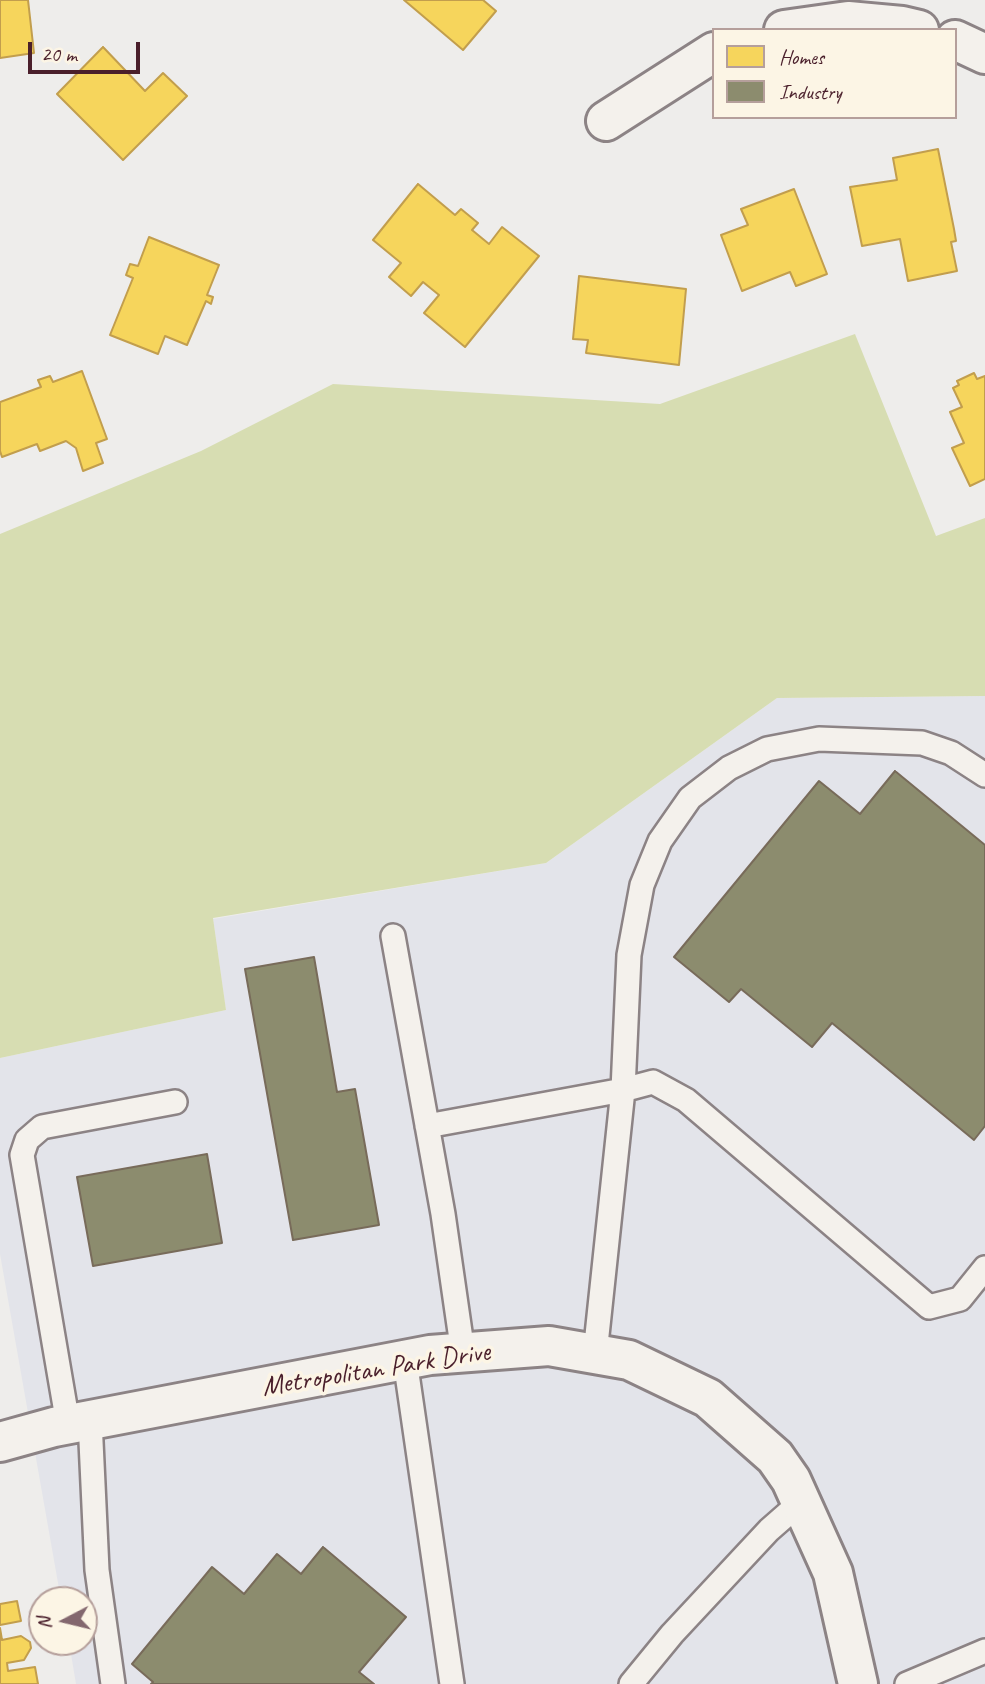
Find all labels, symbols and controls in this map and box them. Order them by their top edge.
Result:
scale bar [32,28,144,72]
legend [712,28,957,119]
text: 20 m [41,41,77,67]
text: Homes [779,44,824,70]
text: Industry [779,79,842,105]
street label: Metropolitan Park Drive [260,1335,492,1405]
north arrow [28,1586,98,1656]
text: N [32,1616,57,1631]

